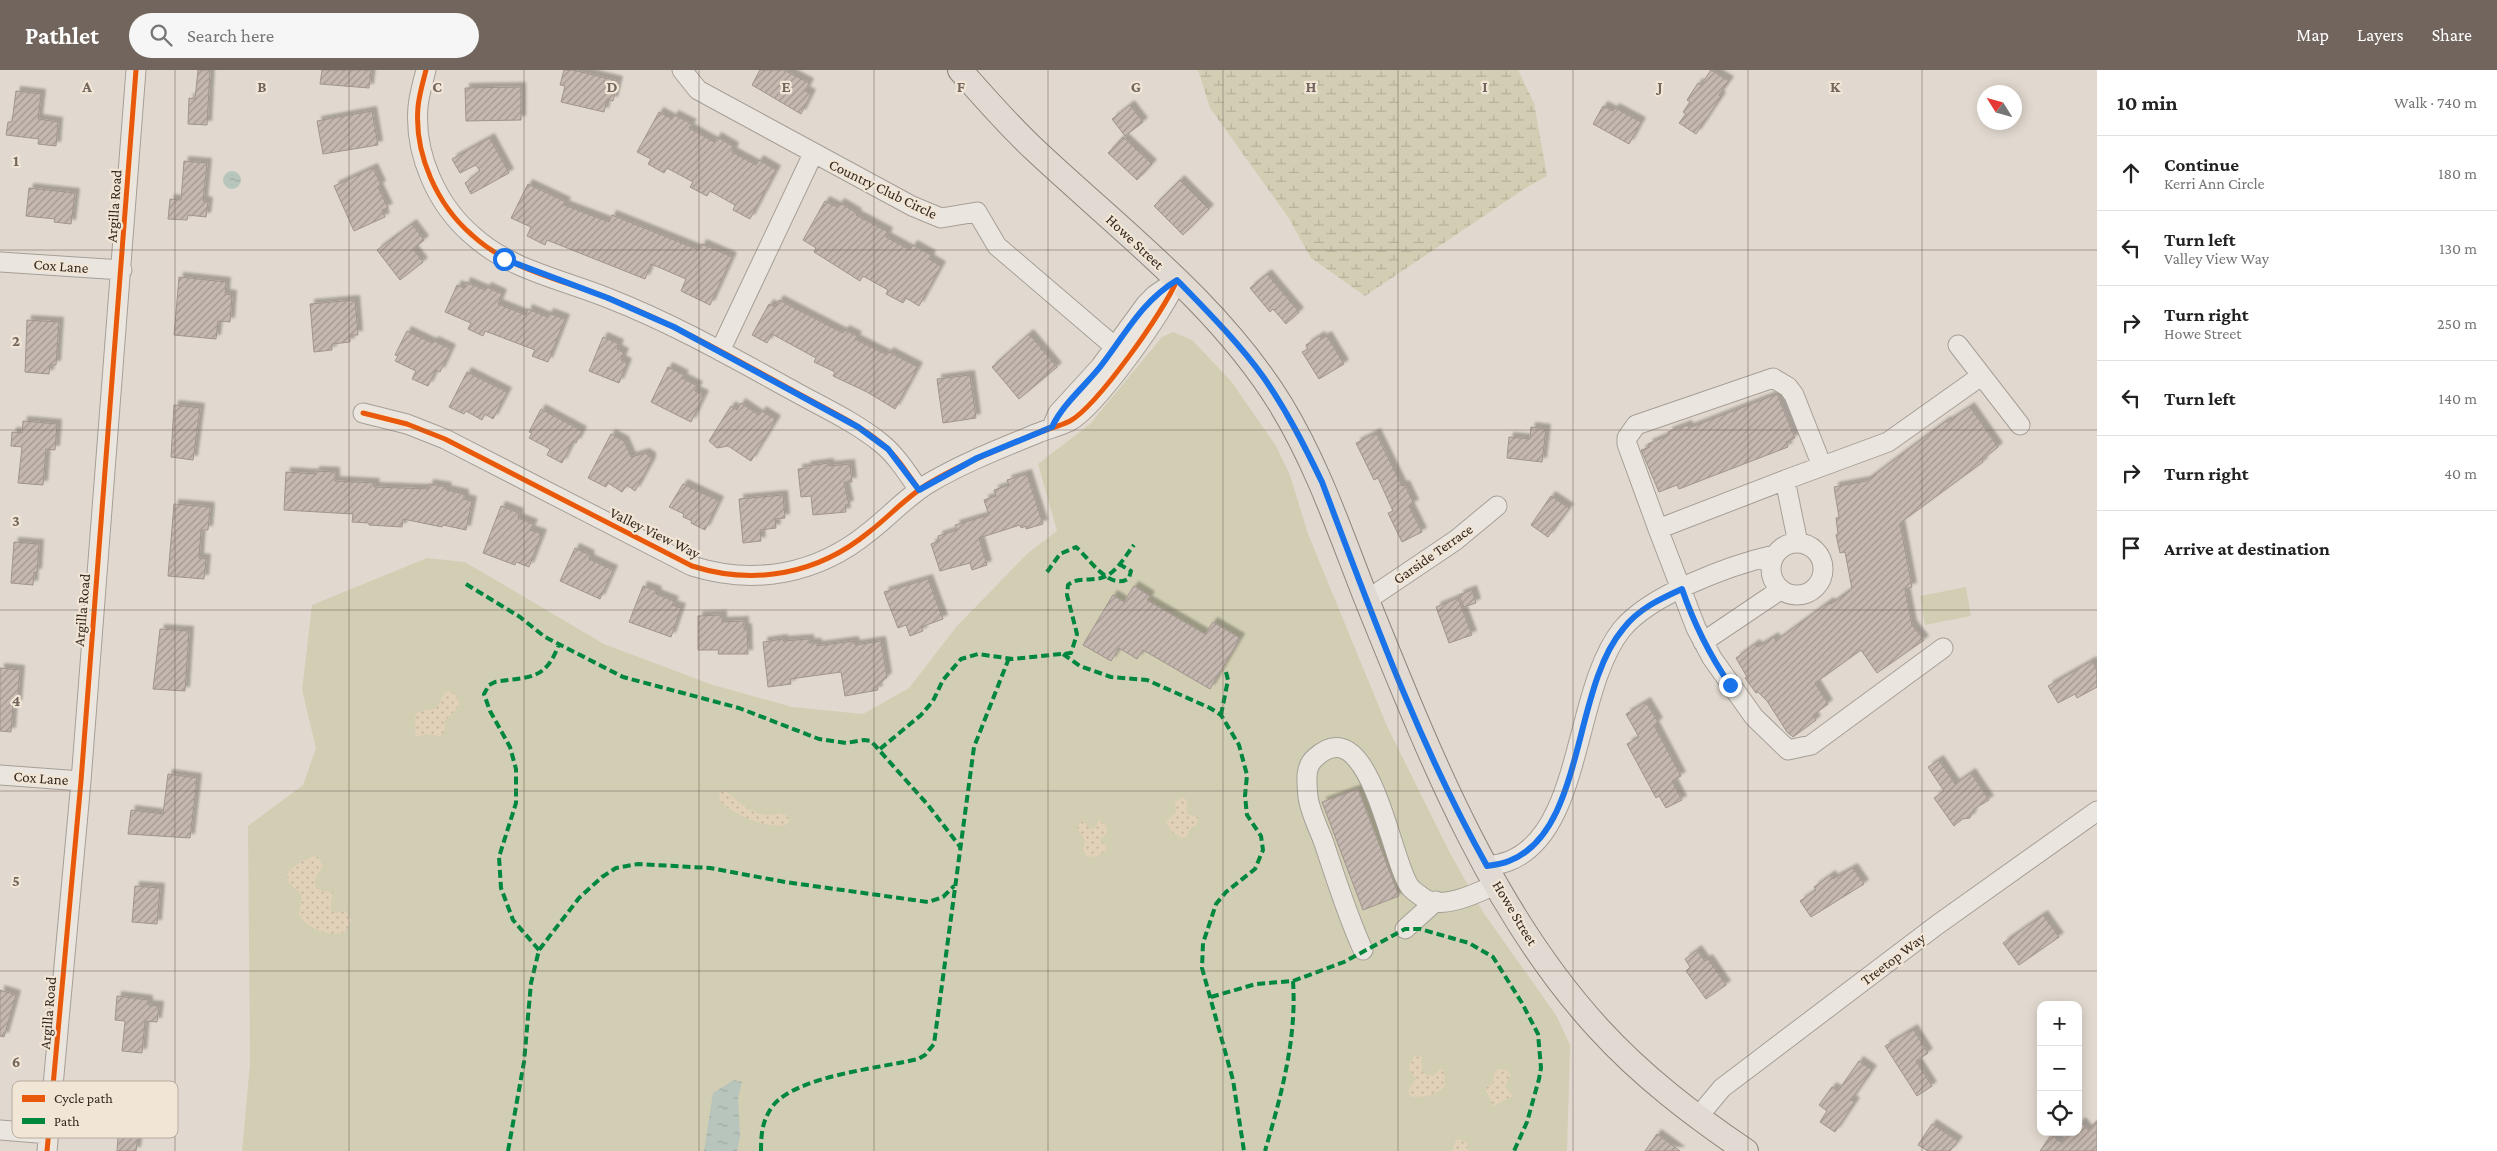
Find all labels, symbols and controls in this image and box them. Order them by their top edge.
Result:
search box [129,13,479,58]
icon: search [147,21,175,49]
text: Pathlet [25,22,99,49]
text: Search here [187,25,274,46]
text: Map [2296,25,2329,45]
text: Layers [2357,25,2404,45]
text: Share [2432,25,2472,45]
text: A [81,78,92,95]
text: B [257,78,267,95]
text: C [432,78,442,95]
text: D [606,78,618,95]
text: E [781,78,791,95]
text: F [957,78,966,95]
text: G [1131,78,1141,95]
text: H [1306,78,1317,95]
text: I [1482,78,1488,95]
text: J [1655,78,1663,95]
text: K [1830,78,1841,95]
north arrow [1977,85,2022,130]
text: 10 min [2117,91,2178,115]
text: Walk · 740 m [2394,94,2477,111]
text: 1 [13,152,19,169]
text: Continue [2164,154,2239,175]
street label: Country Club Circle [826,156,940,223]
icon: ahead [2117,159,2145,187]
text: 180 m [2438,165,2477,182]
street label: Argilla Road [103,169,126,243]
text: Kerri Ann Circle [2164,175,2265,192]
street label: Howe Street [1103,211,1168,273]
text: Turn left [2164,229,2236,250]
icon: left [2117,234,2145,262]
text: 130 m [2439,240,2477,257]
route start [493,248,516,271]
text: Valley View Way [2164,250,2269,267]
street label: Cox Lane [33,256,89,276]
text: Turn right [2164,304,2249,325]
icon: right [2117,309,2145,337]
text: 250 m [2437,315,2477,332]
text: Howe Street [2164,325,2242,342]
text: 2 [12,332,20,349]
icon: left [2117,384,2145,412]
text: Turn left [2164,388,2236,409]
text: 140 m [2439,390,2477,407]
icon: right [2117,459,2145,487]
text: Turn right [2164,463,2249,484]
text: 40 m [2444,465,2477,482]
street label: Valley View Way [607,504,703,563]
text: 3 [12,512,20,529]
street label: Garside Terrace [1390,521,1476,587]
icon: arrive [2117,534,2145,562]
text: Arrive at destination [2164,538,2330,559]
street label: Argilla Road [71,573,94,647]
route end [1719,674,1742,697]
text: 4 [12,692,21,709]
street label: Cox Lane [13,768,69,788]
text: 5 [12,872,20,889]
street label: Howe Street [1489,878,1541,949]
street label: Treetop Way [1858,930,1929,989]
street label: Argilla Road [37,976,60,1050]
map controls [2037,1001,2082,1136]
button: + [2037,1001,2082,1046]
button: − [2037,1046,2082,1091]
text: 6 [12,1053,20,1070]
legend [12,1081,178,1138]
text: Cycle path [54,1090,113,1106]
button: locate [2037,1091,2082,1136]
text: Path [54,1113,80,1129]

